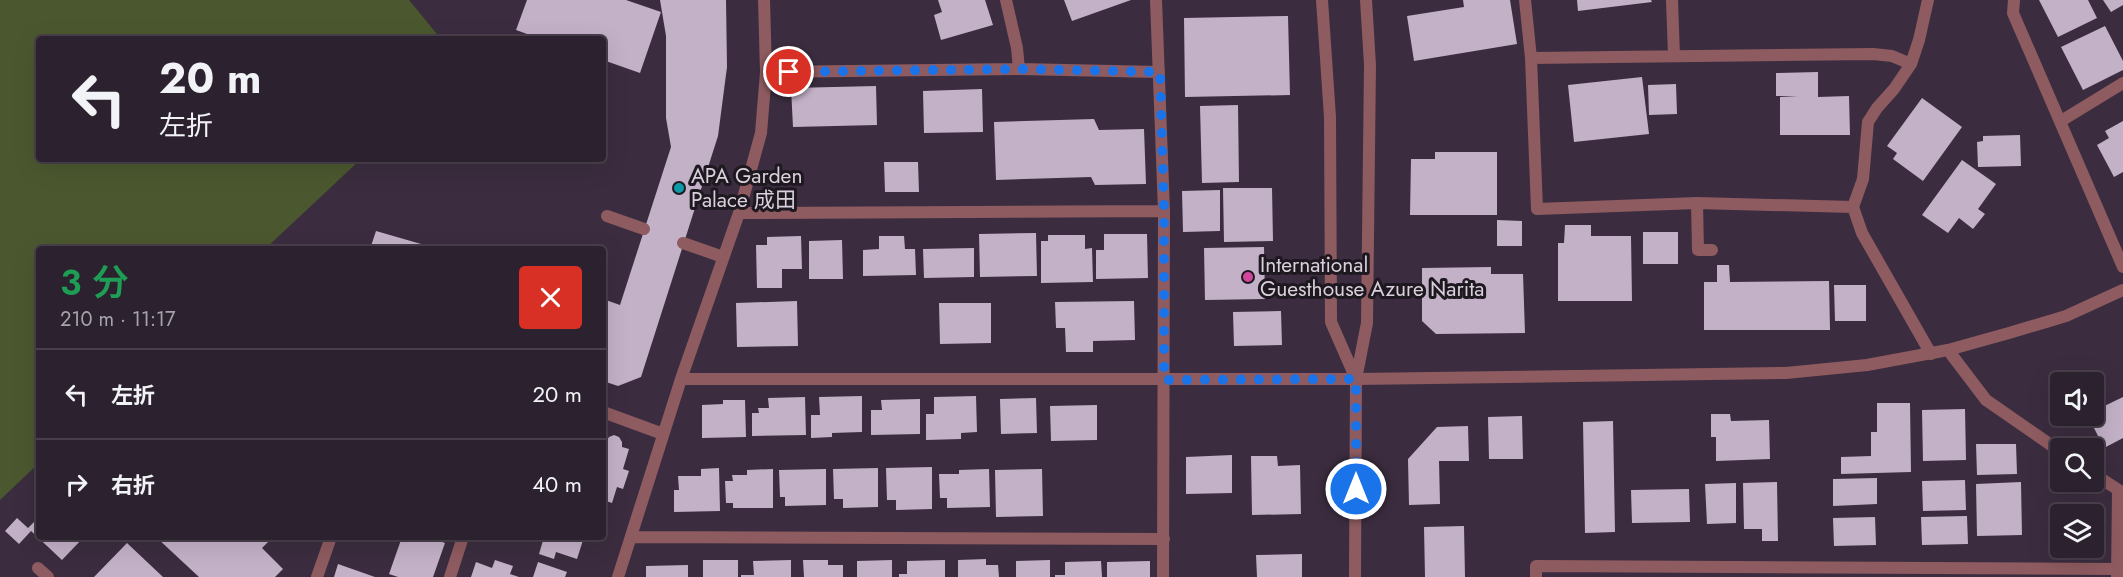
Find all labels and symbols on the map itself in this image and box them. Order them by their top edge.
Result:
pin [763,46,814,97]
place label: APA Garden Palace 成田 [691,161,802,215]
marker: APA Garden Palace 成田 [672,181,686,195]
place label: International Guesthouse Azure Narita [1260,250,1484,304]
marker: International Guesthouse Azure Narita [1241,270,1255,284]
position arrow [1324,457,1388,521]

